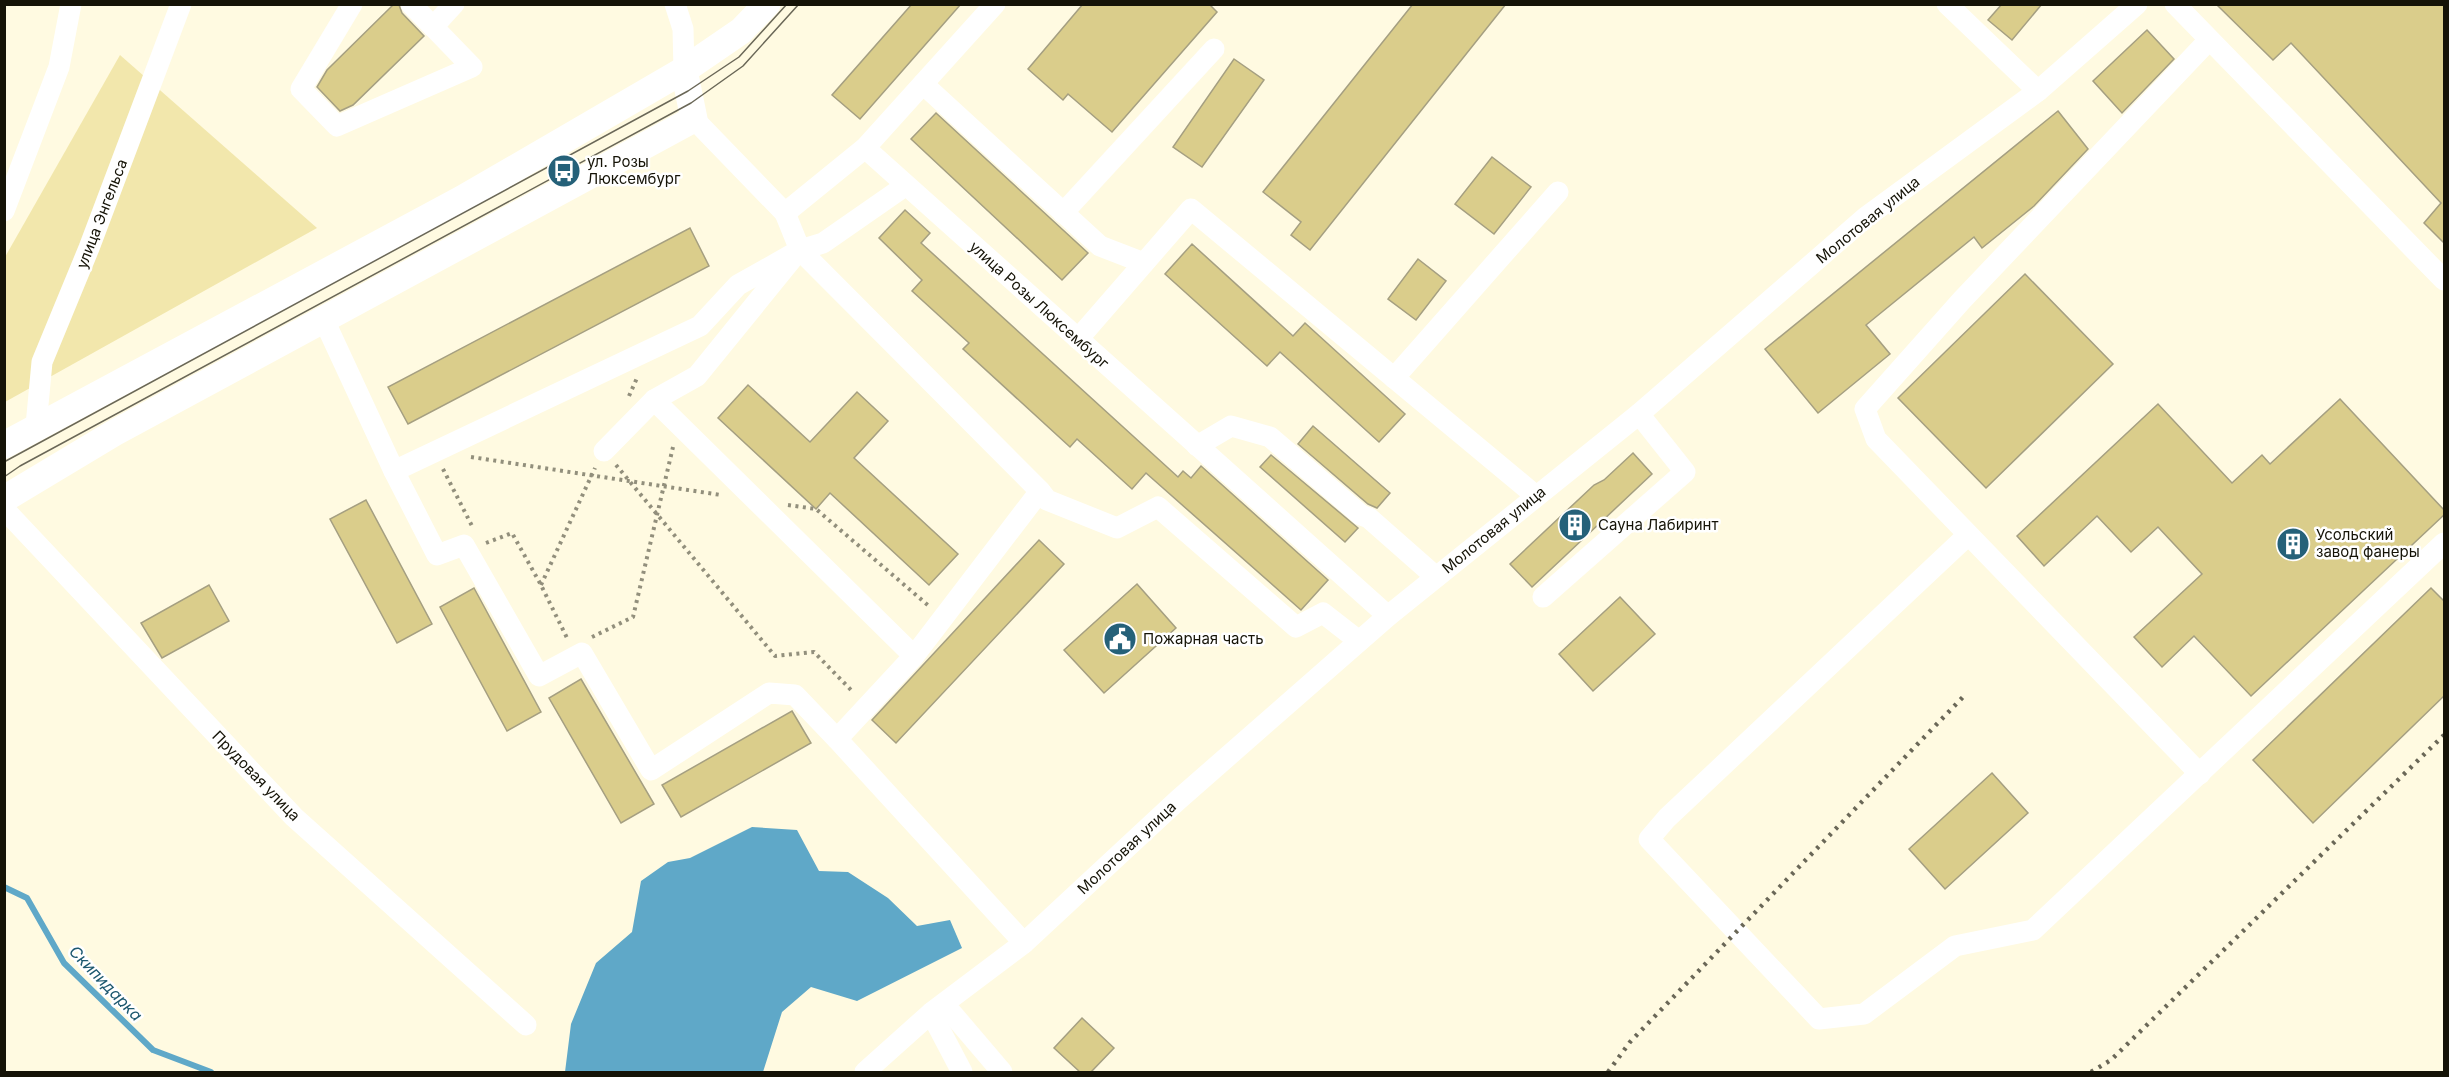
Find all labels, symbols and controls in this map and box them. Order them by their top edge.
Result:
place label: ул. Розы Люксембург [587,152,681,188]
bus stop icon: ул. Розы Люксембург [546,153,582,189]
street label: улица Энгельса [72,156,131,271]
street label: Молотовая улица [1812,172,1923,267]
street label: улица Розы Люксембург [966,237,1113,373]
street label: Молотовая улица [1438,482,1549,577]
building icon: Сауна Лабиринт [1557,507,1593,543]
place label: Сауна Лабиринт [1598,515,1718,534]
place label: Усольский завод фанеры [2316,525,2420,561]
building icon: Усольский завод фанеры [2275,526,2311,562]
public building icon: Пожарная часть [1102,621,1138,657]
place label: Пожарная часть [1143,629,1264,648]
street label: Прудовая улица [208,727,304,825]
street label: Молотовая улица [1073,797,1180,898]
water label: Скипидарка [65,941,147,1025]

